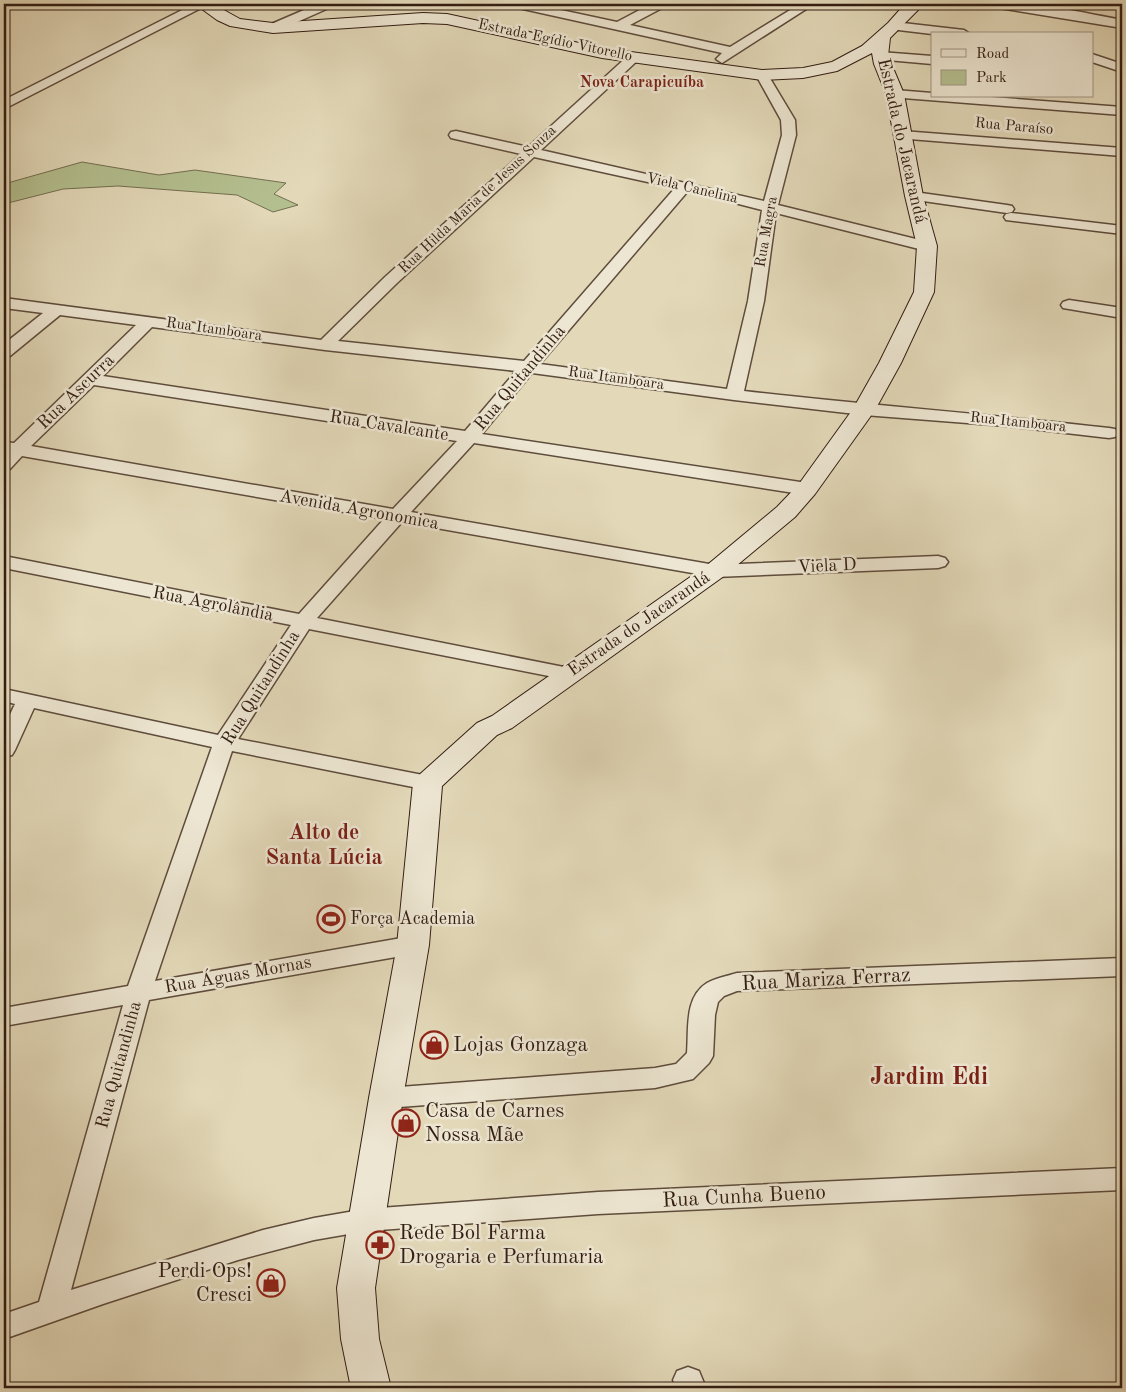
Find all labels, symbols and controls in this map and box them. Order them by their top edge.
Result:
street label: Estrada Egídio Vitorello [476,17,634,65]
legend [931,32,1094,98]
text: Road [976,47,1010,62]
street label: Estrada do Jacarandá [874,57,930,226]
text: Park [976,71,1007,86]
district label: Nova Carapicuíba [580,75,704,91]
street label: Rua Paraíso [974,116,1054,138]
street label: Rua Hilda Maria de Jesus Souza [396,123,560,277]
street label: Viela Canelina [645,171,740,207]
street label: Rua Magra [753,195,781,269]
street label: Rua Itamboara [165,316,264,344]
street label: Rua Quitandinha [471,322,569,434]
street label: Rua Ascurra [34,351,118,433]
street label: Rua Itamboara [567,365,666,393]
street label: Rua Cavalcante [328,408,450,444]
street label: Rua Itamboara [969,410,1068,436]
street label: Avenida Agronomica [278,487,440,533]
street label: Viela D [797,555,857,577]
street label: Estrada do Jacarandá [565,568,714,680]
street label: Rua Agrolândia [151,583,275,625]
street label: Rua Quitandinha [219,628,303,748]
district label: Alto de Santa Lúcia [265,822,383,869]
sports icon: Força Academia [316,904,346,934]
place label: Força Academia [350,910,475,928]
street label: Rua Águas Mornas [162,949,313,997]
street label: Rua Mariza Ferraz [741,965,911,995]
street label: Rua Quitandinha [93,999,145,1131]
shop icon: Lojas Gonzaga [419,1030,449,1060]
place label: Lojas Gonzaga [453,1035,588,1056]
district label: Jardim Edi [870,1066,988,1090]
place label: Casa de Carnes Nossa Mãe [425,1101,564,1146]
shop icon: Casa de Carnes Nossa Mãe [391,1108,421,1138]
street label: Rua Cunha Bueno [662,1182,826,1212]
place label: Rede Bol Farma Drogaria e Perfumaria [399,1223,604,1268]
pharmacy icon: Rede Bol Farma Drogaria e Perfumaria [365,1230,395,1260]
place label: Perdi Ops! Cresci [157,1261,252,1306]
shop icon: Perdi Ops! Cresci [256,1268,286,1298]

